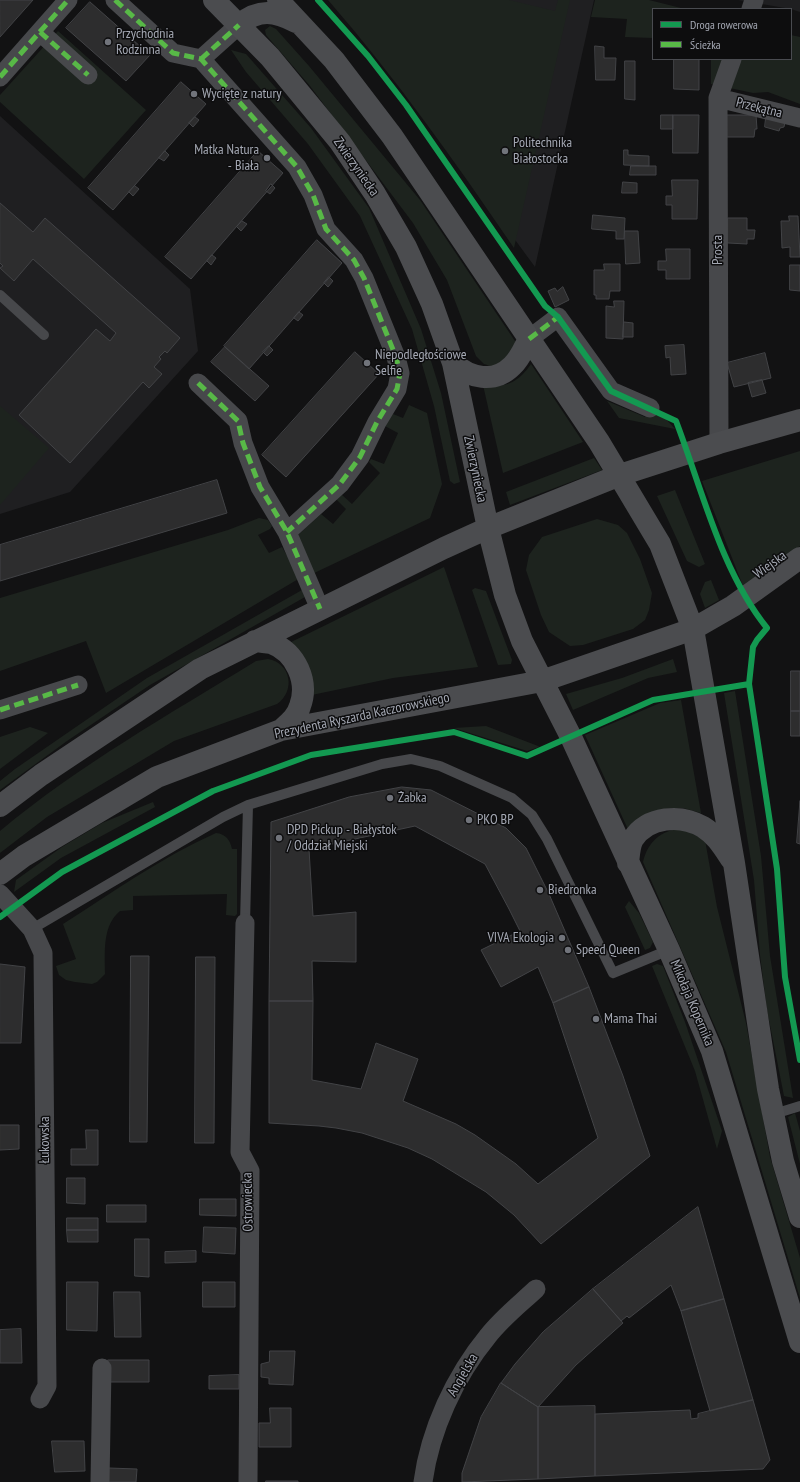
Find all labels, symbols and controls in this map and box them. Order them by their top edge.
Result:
legend [652,8,792,60]
text: Droga rowerowa [690,17,758,32]
place label: Przychodnia Rodzinna [116,26,174,58]
marker: Przychodnia Rodzinna [103,37,113,47]
text: Ścieżka [690,37,721,52]
place label: Wycięte z natury [202,86,282,102]
marker: Wycięte z natury [189,89,199,99]
street label: Przekątna [734,94,784,122]
street label: Zwierzyniecka [330,134,382,200]
place label: Politechnika Białostocka [513,135,572,168]
place label: Matka Natura - Biała [194,142,259,174]
marker: Politechnika Białostocka [500,146,510,156]
marker: Matka Natura - Biała [262,153,272,163]
street label: Prosta [710,235,726,265]
place label: Niepodległościowe Selfie [375,347,466,380]
marker: Niepodległościowe Selfie [362,358,372,368]
street label: Zwierzyniecka [460,434,490,504]
street label: Wiejska [750,547,790,583]
street label: Prezydenta Ryszarda Kaczorowskiego [273,689,451,743]
place label: Żabka [398,790,427,806]
marker: Żabka [385,793,395,803]
place label: PKO BP [477,812,513,828]
marker: PKO BP [464,815,474,825]
place label: DPD Pickup - Białystok / Oddział Miejski [287,822,397,854]
marker: DPD Pickup - Białystok / Oddział Miejski [274,833,284,843]
place label: Biedronka [548,882,597,898]
marker: Biedronka [535,885,545,895]
place label: VIVA Ekologia [487,930,554,946]
marker: VIVA Ekologia [557,933,567,943]
place label: Speed Queen [576,942,640,958]
marker: Speed Queen [563,945,573,955]
street label: Mikołaja Kopernika [666,957,718,1049]
place label: Mama Thai [604,1011,657,1027]
marker: Mama Thai [591,1014,601,1024]
street label: Łukowska [37,1117,53,1163]
street label: Ostrowiecka [239,1172,257,1232]
street label: Angielska [444,1351,482,1399]

